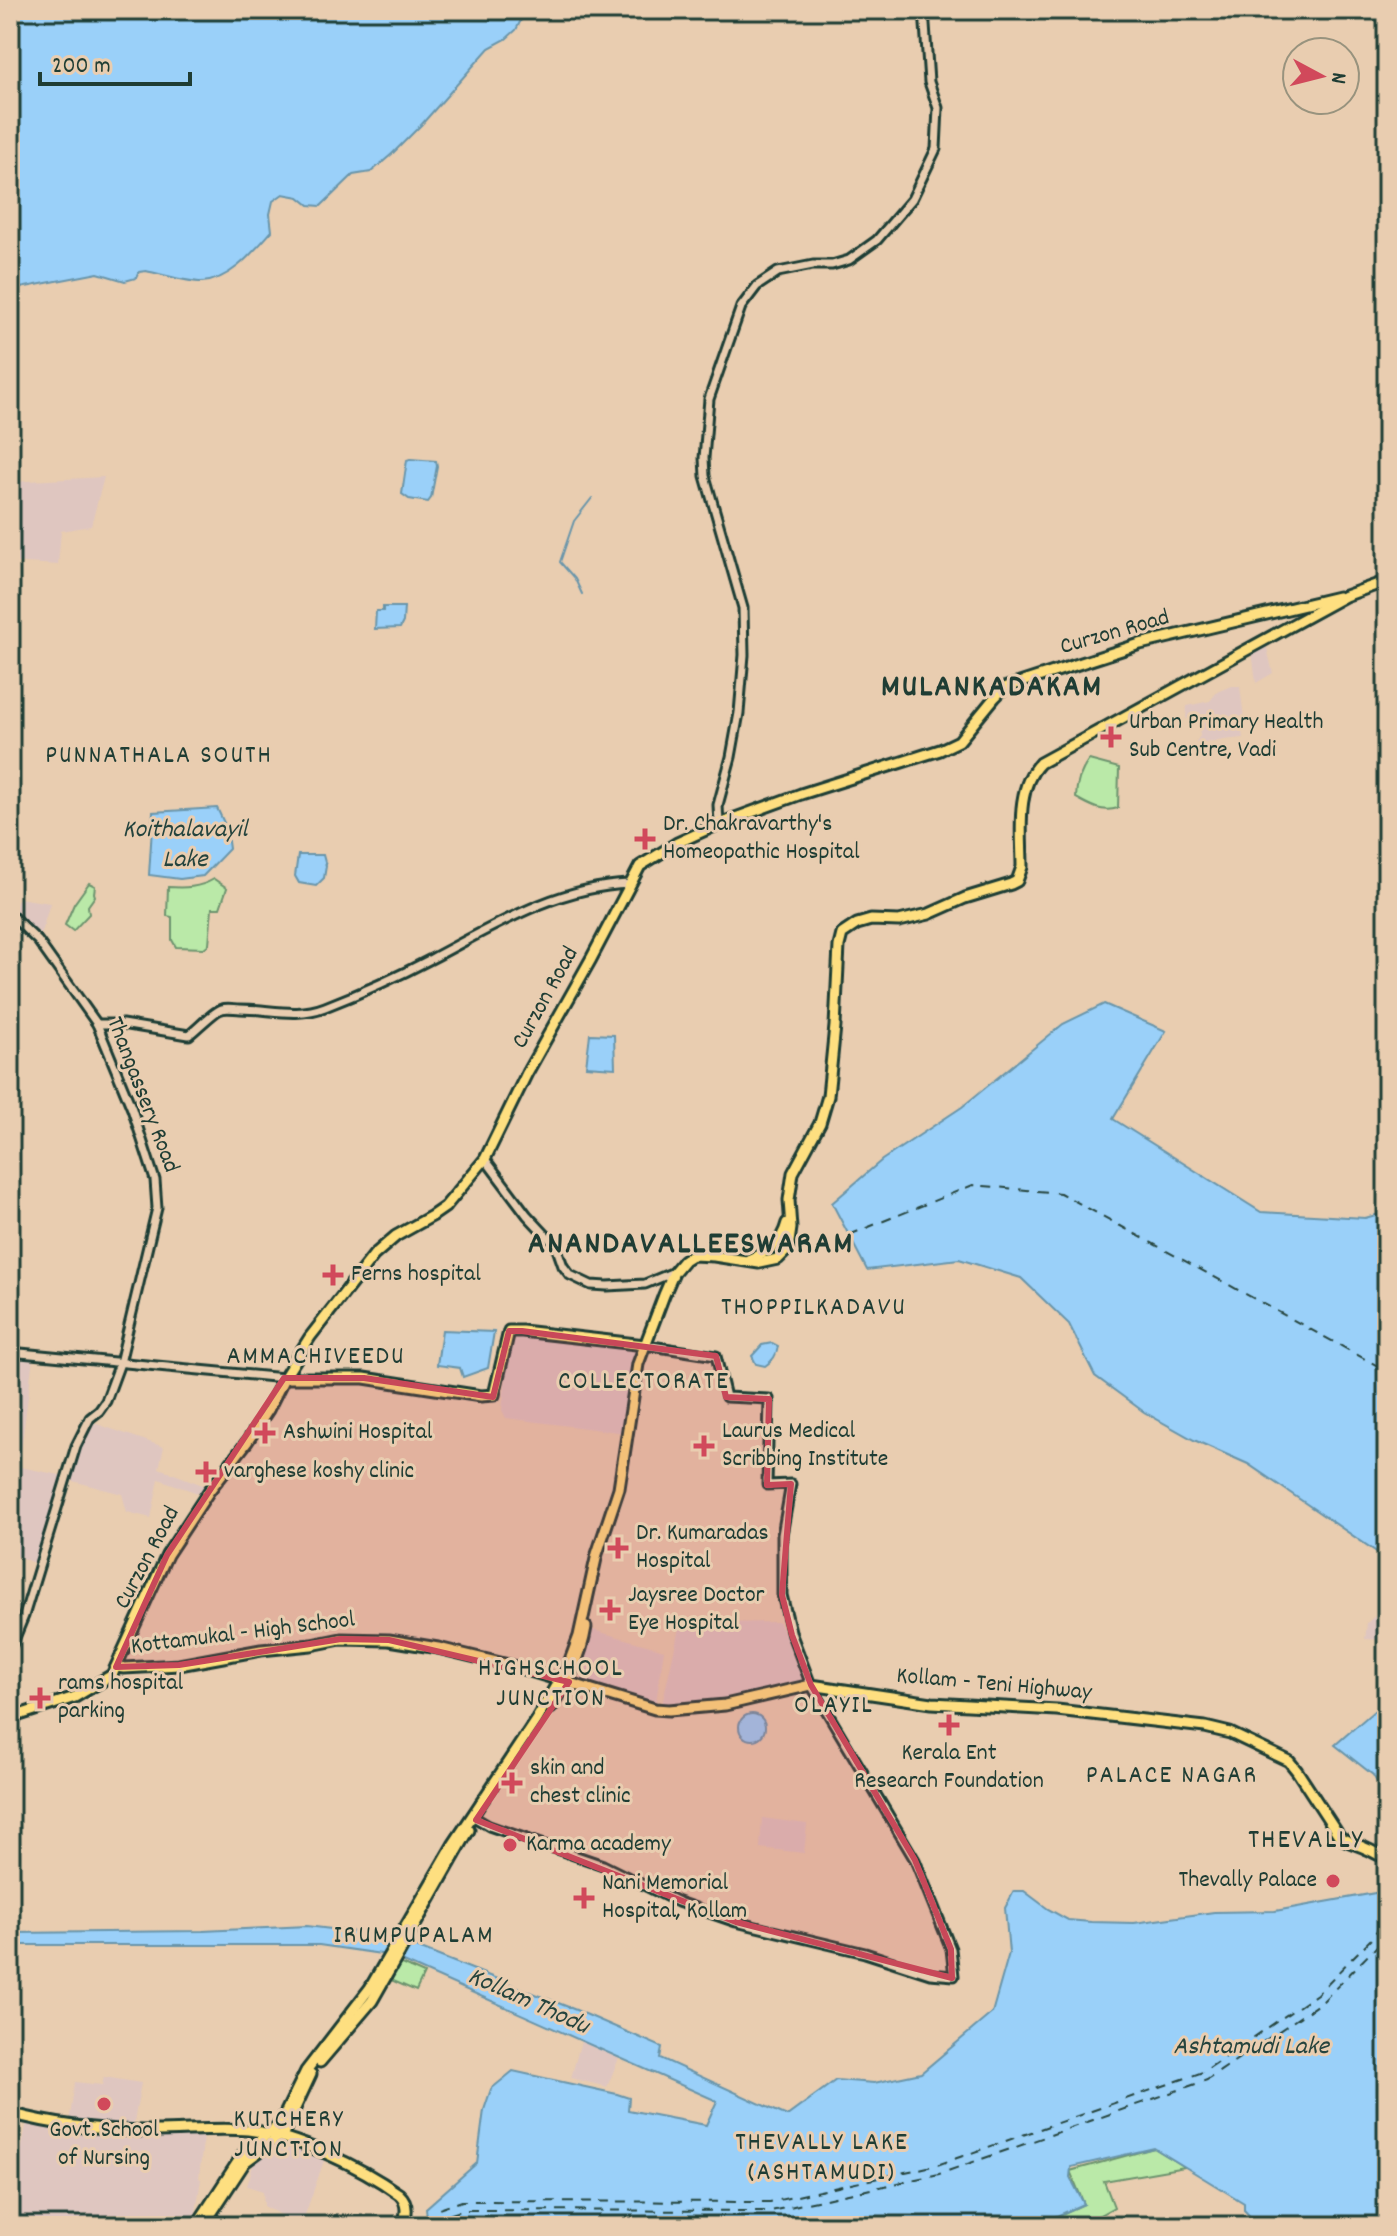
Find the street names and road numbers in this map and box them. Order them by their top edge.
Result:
street label: Curzon Road [1056,601,1174,665]
street label: Curzon Road [504,941,588,1055]
street label: Thangassery Road [97,1012,187,1178]
street label: Curzon Road [107,1500,189,1616]
street label: Kottamukal - High School [129,1603,357,1665]
street label: Kollam - Teni Highway [895,1660,1094,1711]

